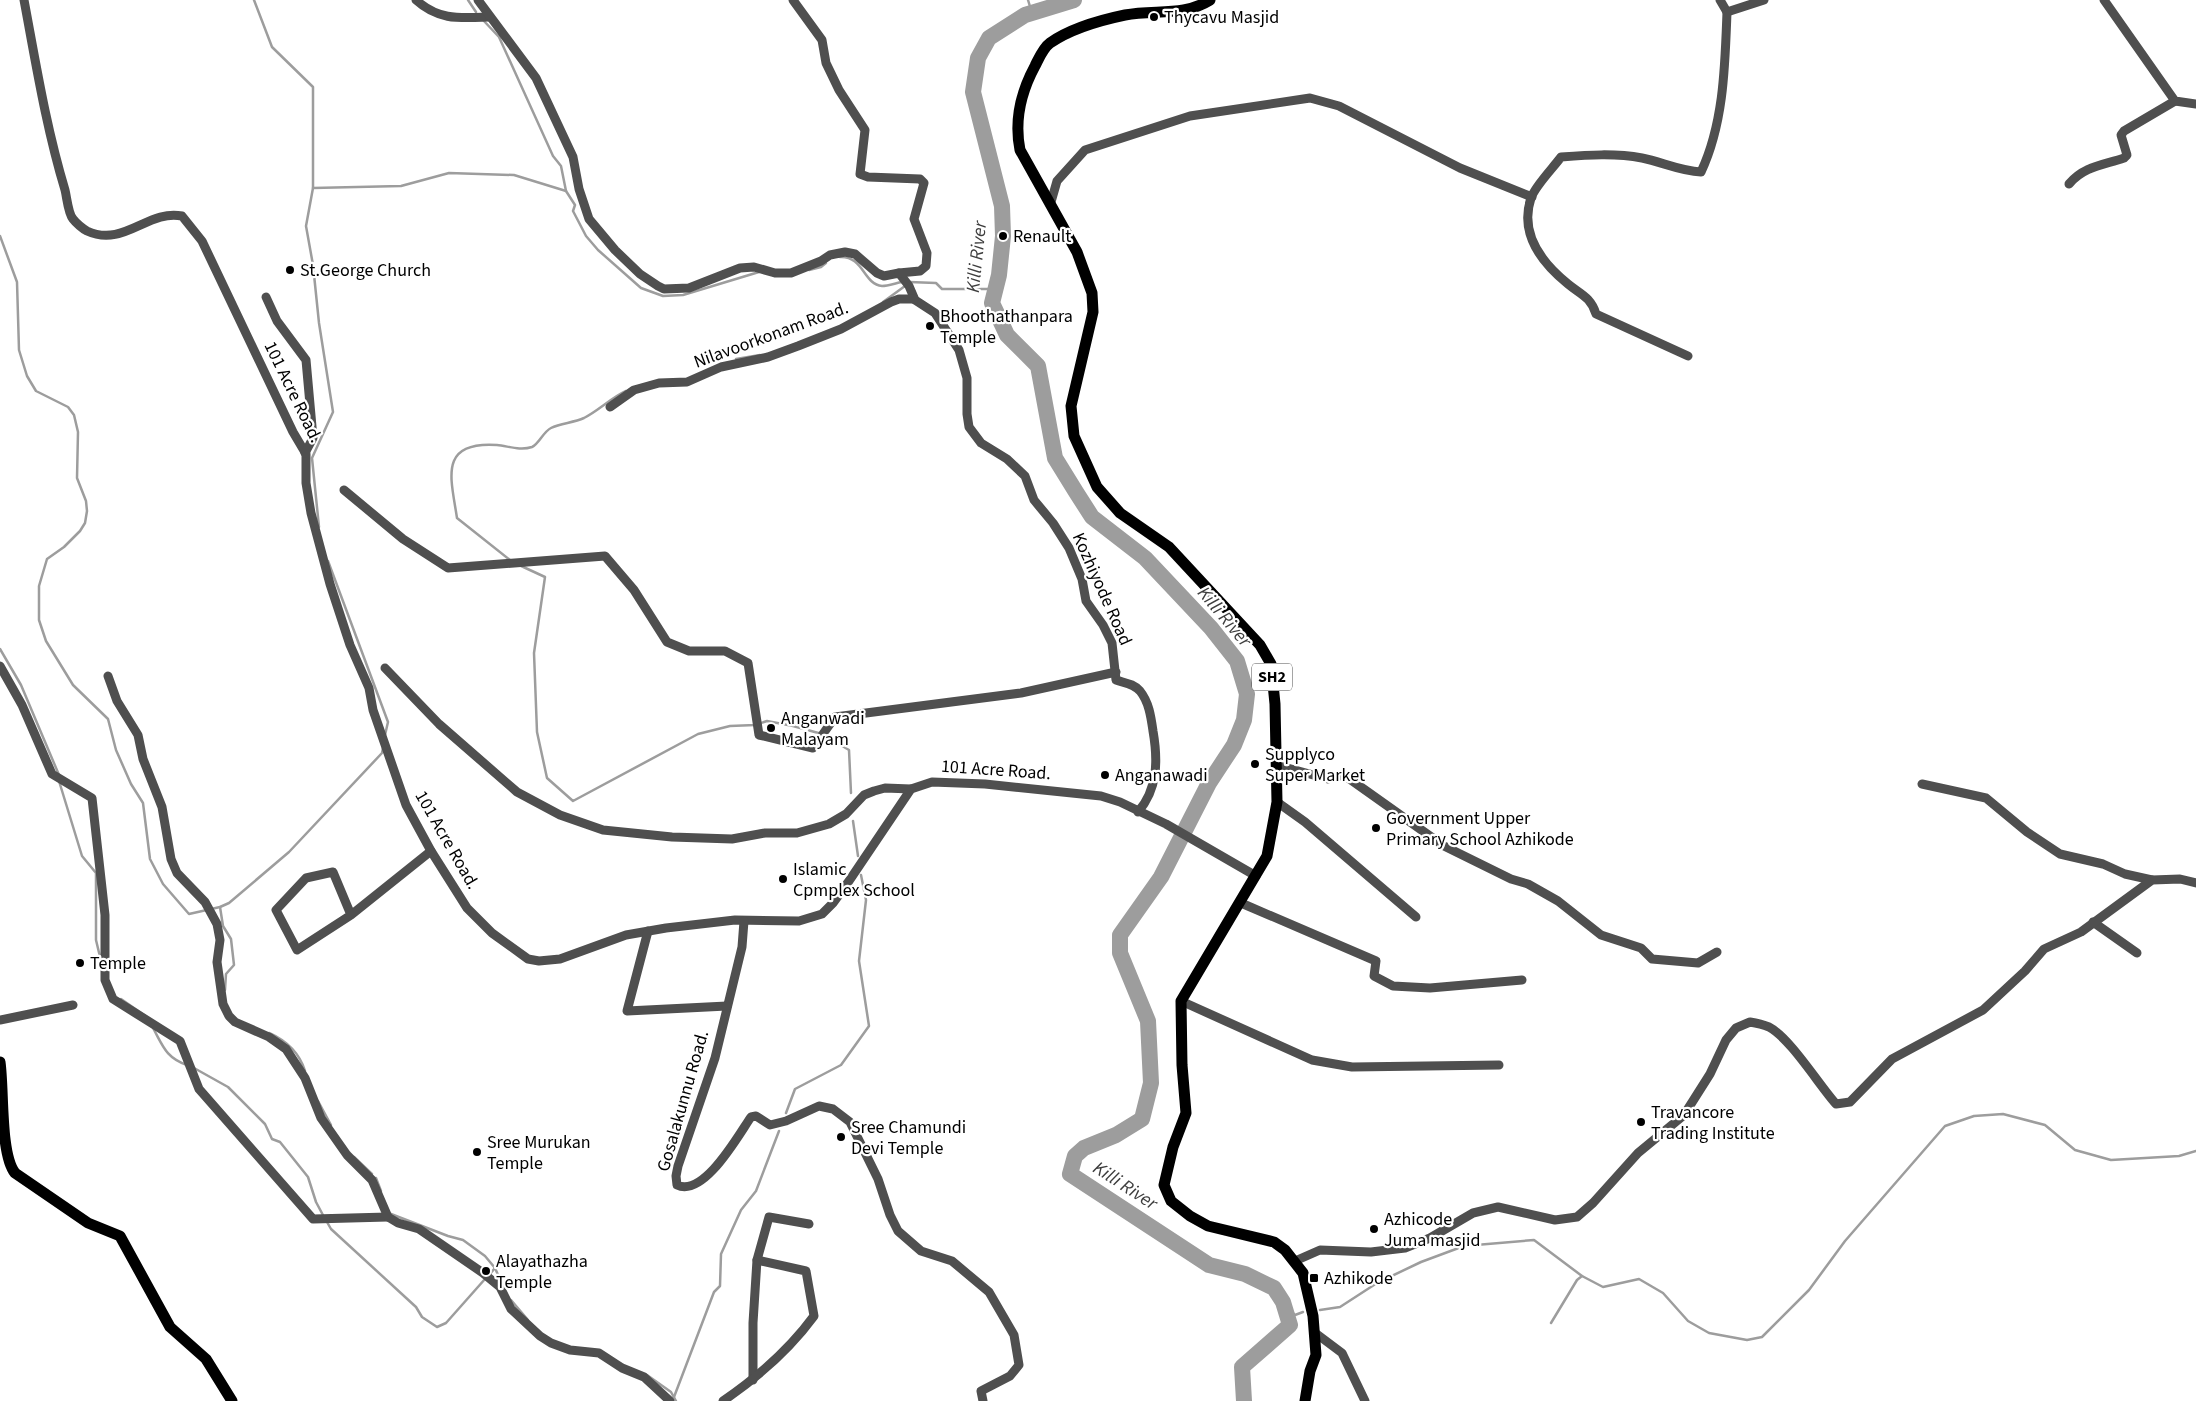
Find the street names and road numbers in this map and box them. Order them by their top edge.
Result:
street label: Nilavoorkonam Road. [690,295,852,375]
street label: 101 Acre Road. [258,337,328,447]
street label: Kozhiyode Road [1066,529,1138,649]
road number: SH2 [1252,664,1292,690]
street label: 101 Acre Road. [940,754,1052,786]
street label: 101 Acre Road. [409,786,485,894]
street label: Gosalakunnu Road. [651,1027,715,1175]

